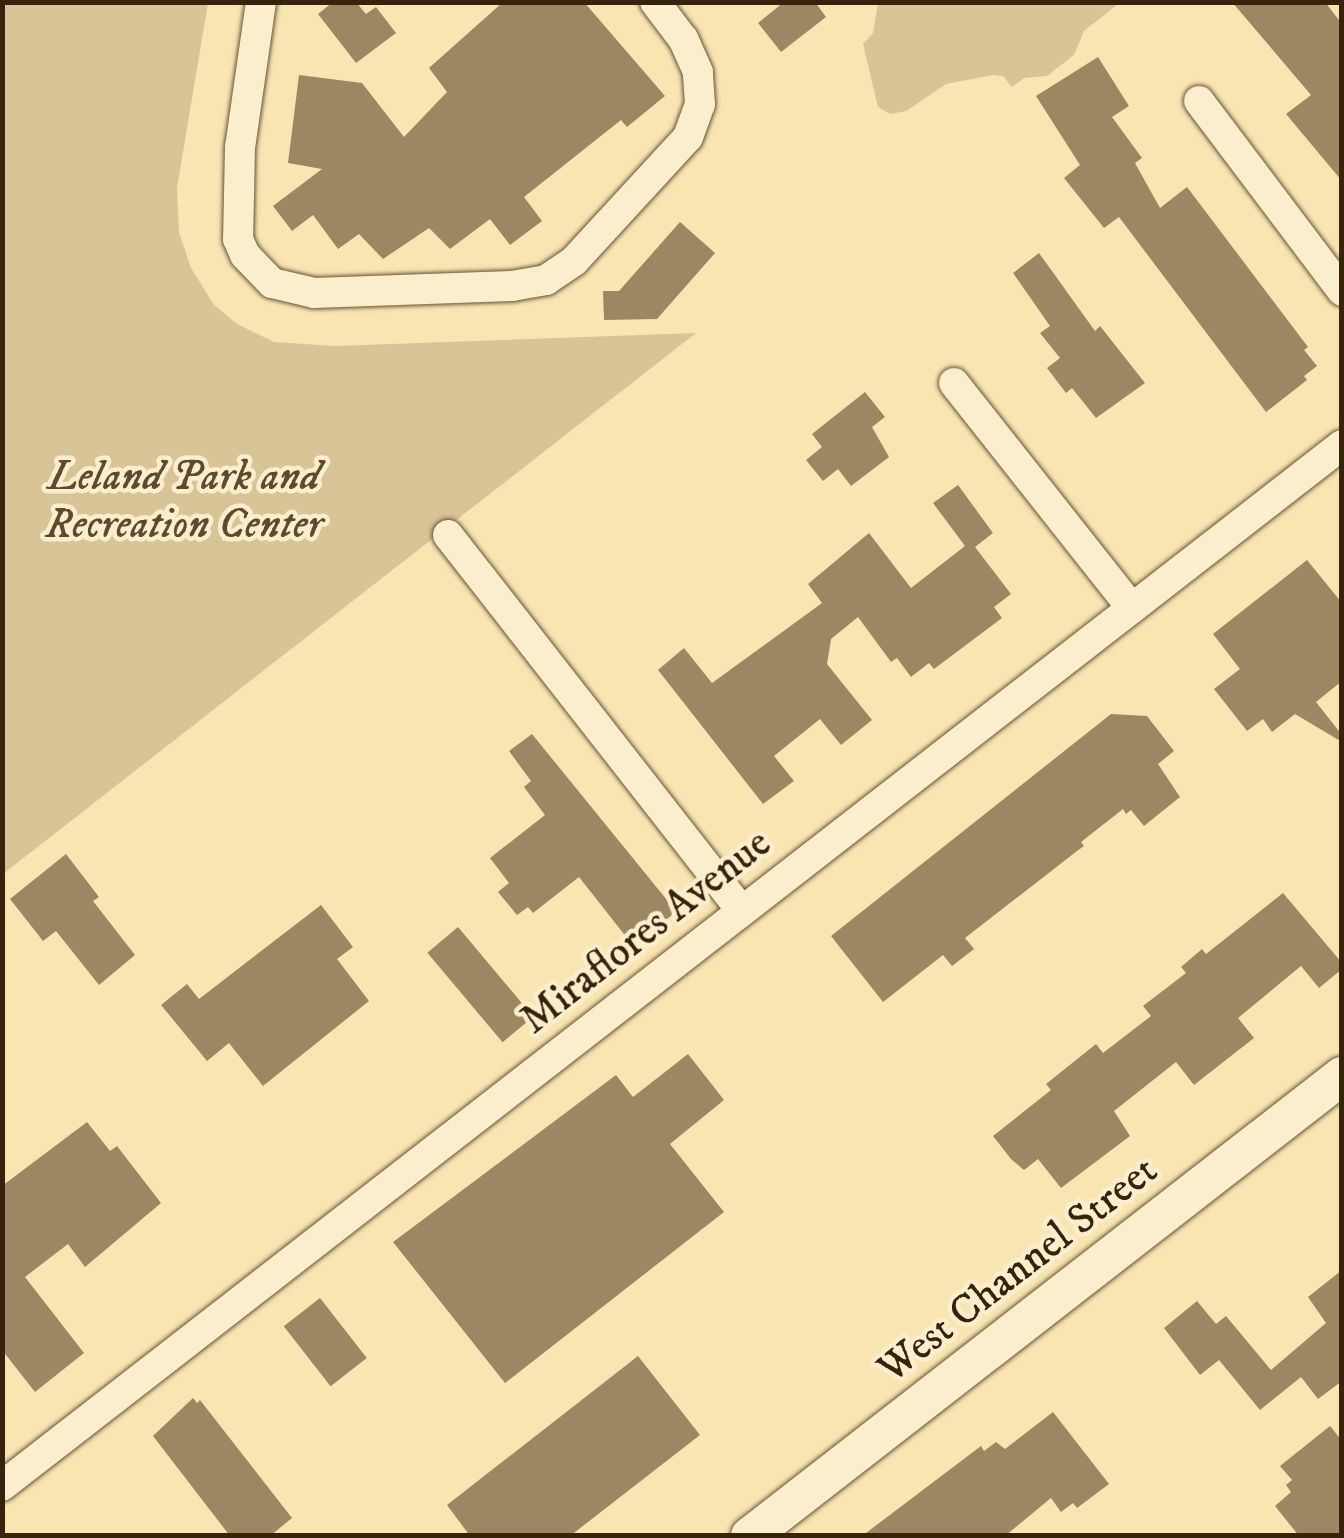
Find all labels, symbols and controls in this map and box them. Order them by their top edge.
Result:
park label: Leland Park and Recreation Center [45,452,323,550]
street label: Miraflores Avenue [511,819,781,1045]
street label: West Channel Street [868,1145,1168,1395]

